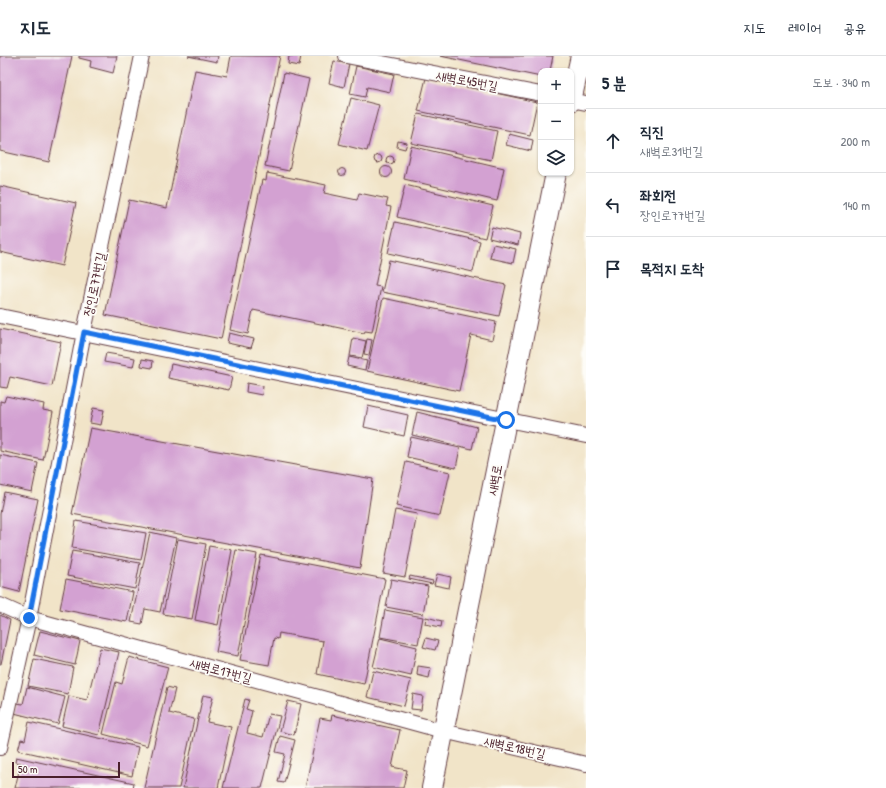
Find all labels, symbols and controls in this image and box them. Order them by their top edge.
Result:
text: 지도 [20,14,51,40]
text: 지도 [743,18,766,37]
text: 레이어 [788,18,821,37]
text: 공유 [843,18,866,37]
street label: 새벽로45번길 [435,65,499,95]
map controls [538,68,574,176]
button: + [538,68,574,104]
text: 5 분 [602,71,627,94]
text: 도보 · 340 m [812,73,870,91]
button: − [538,104,574,140]
text: 직진 [640,121,664,142]
icon: ahead [602,130,624,152]
text: 200 m [840,132,870,150]
button: layers [538,140,574,176]
text: 새벽로31번길 [640,142,703,160]
text: 좌회전 [640,185,676,206]
icon: left [602,194,624,216]
text: 140 m [843,196,870,214]
text: 장인로77번길 [640,206,705,224]
street label: 장인로77번길 [78,250,110,318]
icon: arrive [602,258,624,280]
text: 목적지 도착 [640,258,704,279]
route start [497,411,515,429]
street label: 새벽로 [482,463,506,497]
route end [20,609,38,627]
street label: 새벽로17번길 [188,653,254,687]
street label: 새벽로18번길 [482,731,548,763]
scale bar [12,760,120,779]
text: 50 m [18,762,38,776]

